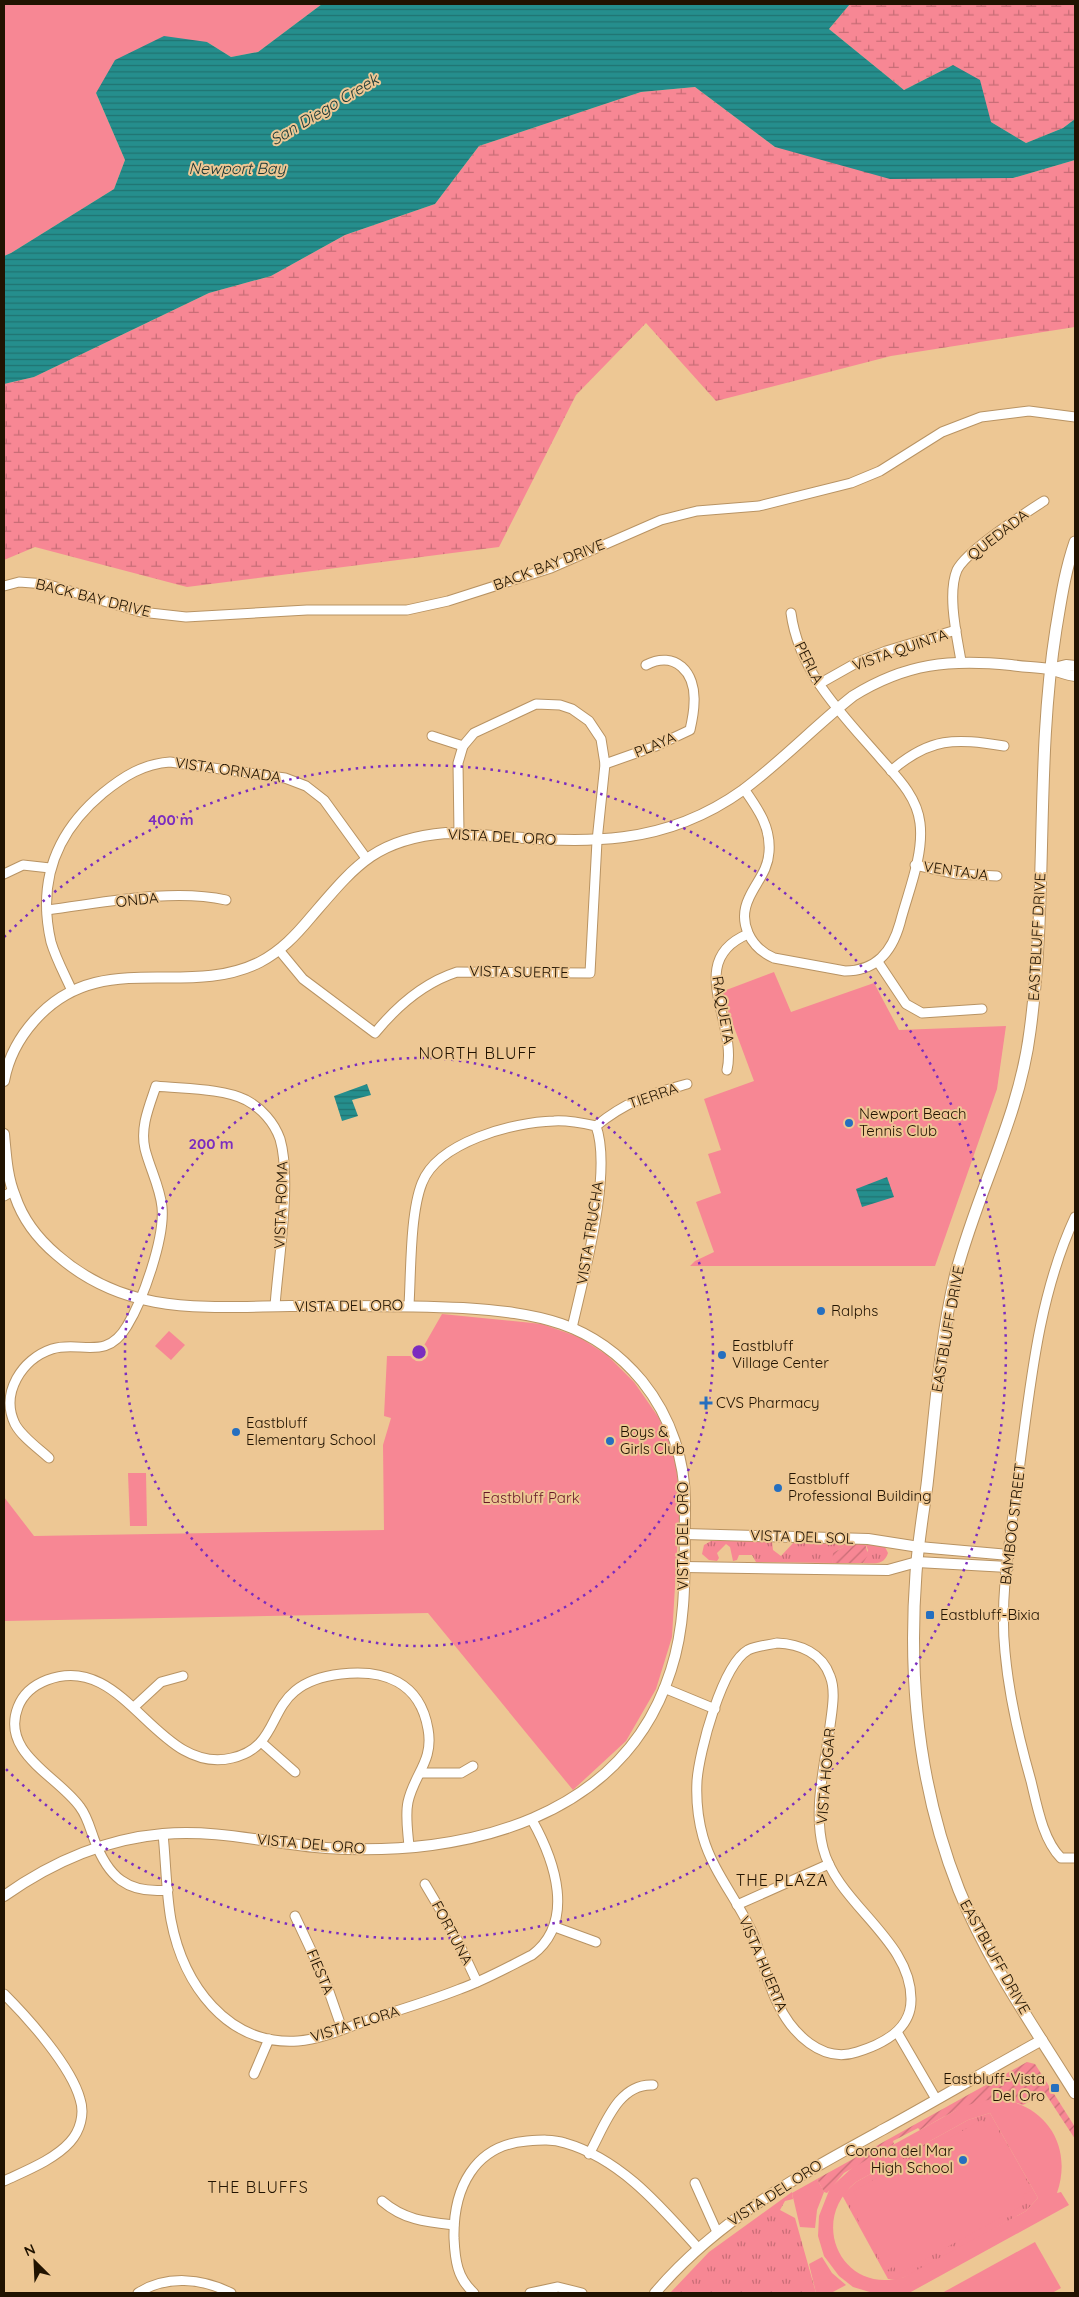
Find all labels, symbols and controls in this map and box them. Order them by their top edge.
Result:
water label: San Diego Creek [266,68,383,149]
water label: Newport Bay [188,158,287,178]
street label: QUEDADA [964,505,1032,564]
street label: BACK BAY DRIVE [490,535,607,595]
street label: BACK BAY DRIVE [34,574,153,621]
street label: VISTA QUINTA [850,624,950,675]
street label: PERLA [791,638,828,688]
street label: PLAYA [631,727,679,762]
street label: VISTA ORNADA [174,753,283,786]
text: 400 m [148,810,194,829]
street label: VISTA DEL ORO [447,824,557,849]
street label: VENTAJA [922,857,990,885]
street label: EASTBLUFF DRIVE [1024,873,1049,1001]
street label: ONDA [115,888,160,911]
street label: VISTA SUERTE [469,961,569,982]
street label: RAQUETA [708,975,739,1046]
district label: NORTH BLUFF [418,1043,538,1063]
street label: TIERRA [626,1078,680,1113]
place label: Newport Beach Tennis Club [859,1104,966,1140]
marker: Newport Beach Tennis Club [843,1117,855,1129]
text: 200 m [189,1134,234,1153]
street label: VISTA ROMA [269,1161,292,1249]
street label: VISTA TRUCHA [572,1180,607,1286]
street label: EASTBLUFF DRIVE [927,1264,968,1394]
street label: VISTA DEL ORO [295,1295,403,1316]
place label: Ralphs [831,1301,878,1320]
marker: Ralphs [815,1305,827,1317]
place label: Eastbluff Village Center [732,1336,829,1372]
centre of rings [410,1343,428,1361]
marker: Eastbluff Village Center [716,1349,728,1361]
place label: CVS Pharmacy [716,1393,820,1412]
marker: CVS Pharmacy [700,1397,712,1409]
place label: Eastbluff Elementary School [246,1413,376,1449]
place label: Boys & Girls Club [620,1422,685,1458]
marker: Eastbluff Elementary School [230,1426,242,1438]
marker: Boys & Girls Club [604,1435,616,1447]
street label: BAMBOO STREET [996,1462,1029,1586]
place label: Eastbluff Professional Building [788,1469,932,1505]
street label: VISTA DEL ORO [673,1482,692,1590]
marker: Eastbluff Professional Building [772,1482,784,1494]
park label: Eastbluff Park [482,1488,580,1507]
street label: VISTA DEL SOL [750,1525,854,1548]
place label: Eastbluff-Bixia [940,1605,1040,1624]
marker: Eastbluff-Bixia [924,1609,936,1621]
street label: VISTA HOGAR [812,1727,839,1825]
street label: VISTA DEL ORO [256,1829,366,1858]
district label: THE PLAZA [736,1870,828,1890]
street label: EASTBLUFF DRIVE [956,1896,1035,2017]
street label: FORTUNA [428,1897,477,1968]
street label: VISTA HUERTA [735,1913,792,2015]
street label: FIESTA [302,1946,339,1998]
street label: VISTA FLORA [308,2001,402,2046]
place label: Eastbluff-Vista Del Oro [943,2069,1045,2105]
marker: Eastbluff-Vista Del Oro [1049,2082,1061,2094]
place label: Corona del Mar High School [845,2141,953,2177]
marker: Corona del Mar High School [957,2154,969,2166]
street label: VISTA DEL ORO [724,2155,825,2230]
district label: THE BLUFFS [207,2177,309,2197]
north arrow [10,2237,60,2287]
text: N [21,2240,38,2260]

